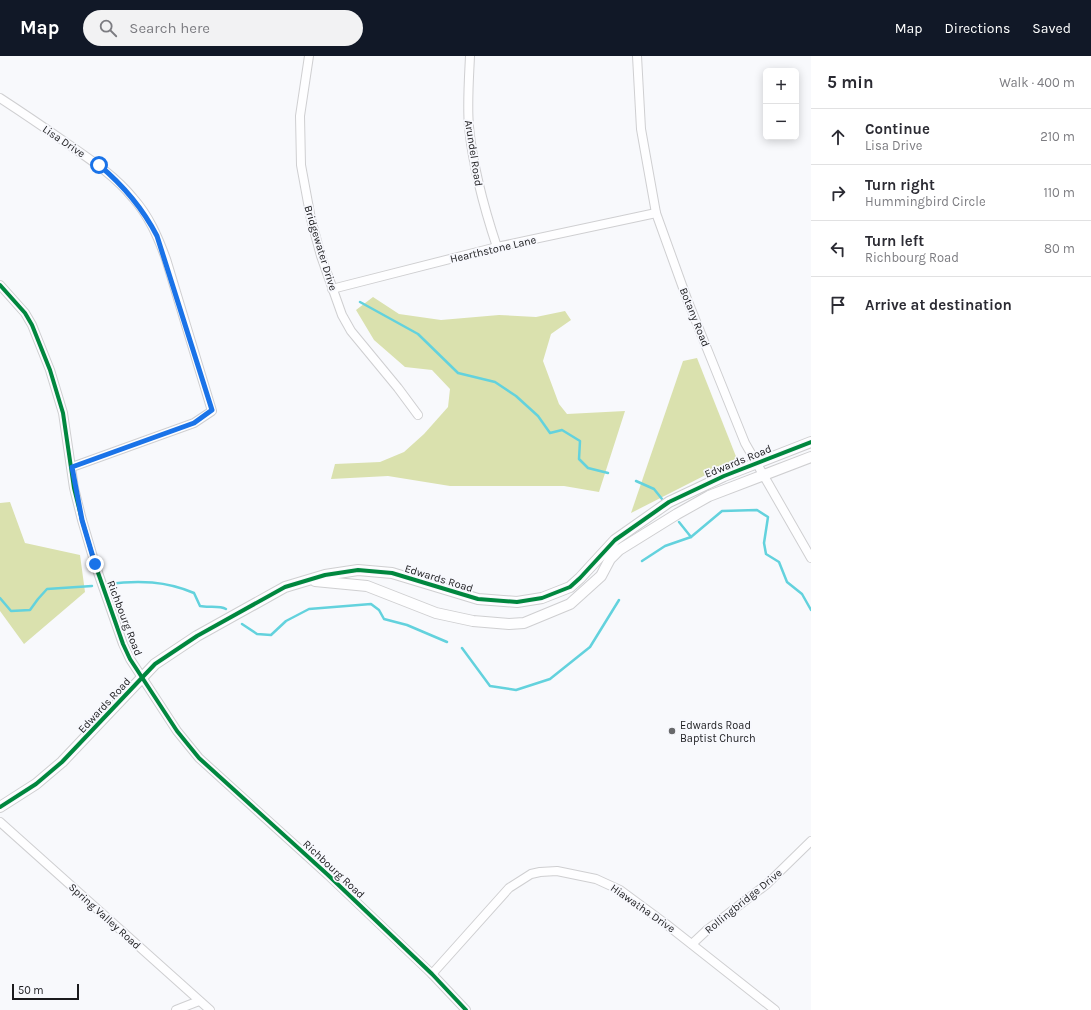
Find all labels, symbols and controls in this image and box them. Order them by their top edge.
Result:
search box [83,10,363,46]
text: Map [20,17,59,39]
icon: search [97,17,119,39]
text: Search here [129,19,210,37]
text: Map [895,20,923,37]
text: Directions [945,20,1010,37]
text: Saved [1032,20,1071,37]
map controls [763,68,799,140]
button: + [763,68,799,104]
text: 5 min [827,72,874,92]
text: Walk · 400 m [999,75,1075,90]
button: − [763,104,799,140]
street label: Arundel Road [462,119,485,187]
text: Continue [865,120,930,138]
street label: Lisa Drive [40,122,88,161]
icon: ahead [827,126,849,148]
text: 210 m [1040,129,1075,144]
text: Lisa Drive [865,138,922,153]
route start [90,156,108,174]
text: Turn right [865,176,935,194]
icon: right [827,182,849,204]
text: 110 m [1043,185,1075,200]
text: Hummingbird Circle [865,194,986,209]
street label: Bridgewater Drive [301,204,340,293]
text: Turn left [865,232,924,250]
street label: Hearthstone Lane [449,233,538,266]
icon: left [827,238,849,260]
text: 80 m [1044,241,1075,256]
text: Richbourg Road [865,250,959,265]
street label: Botany Road [677,286,712,349]
icon: arrive [827,294,849,316]
text: Arrive at destination [865,296,1012,314]
street label: Edwards Road [703,442,774,481]
route end [86,555,104,573]
street label: Edwards Road [403,562,475,595]
street label: Richbourg Road [104,579,145,658]
street label: Edwards Road [75,675,133,736]
place label: Edwards Road Baptist Church [680,719,756,745]
marker: Edwards Road Baptist Church [667,726,677,736]
street label: Richbourg Road [300,838,367,901]
street label: Rollingbridge Drive [702,866,785,936]
street label: Spring Valley Road [66,881,143,952]
street label: Hiawatha Drive [608,881,678,936]
scale bar [12,982,79,1001]
text: 50 m [18,984,44,997]

